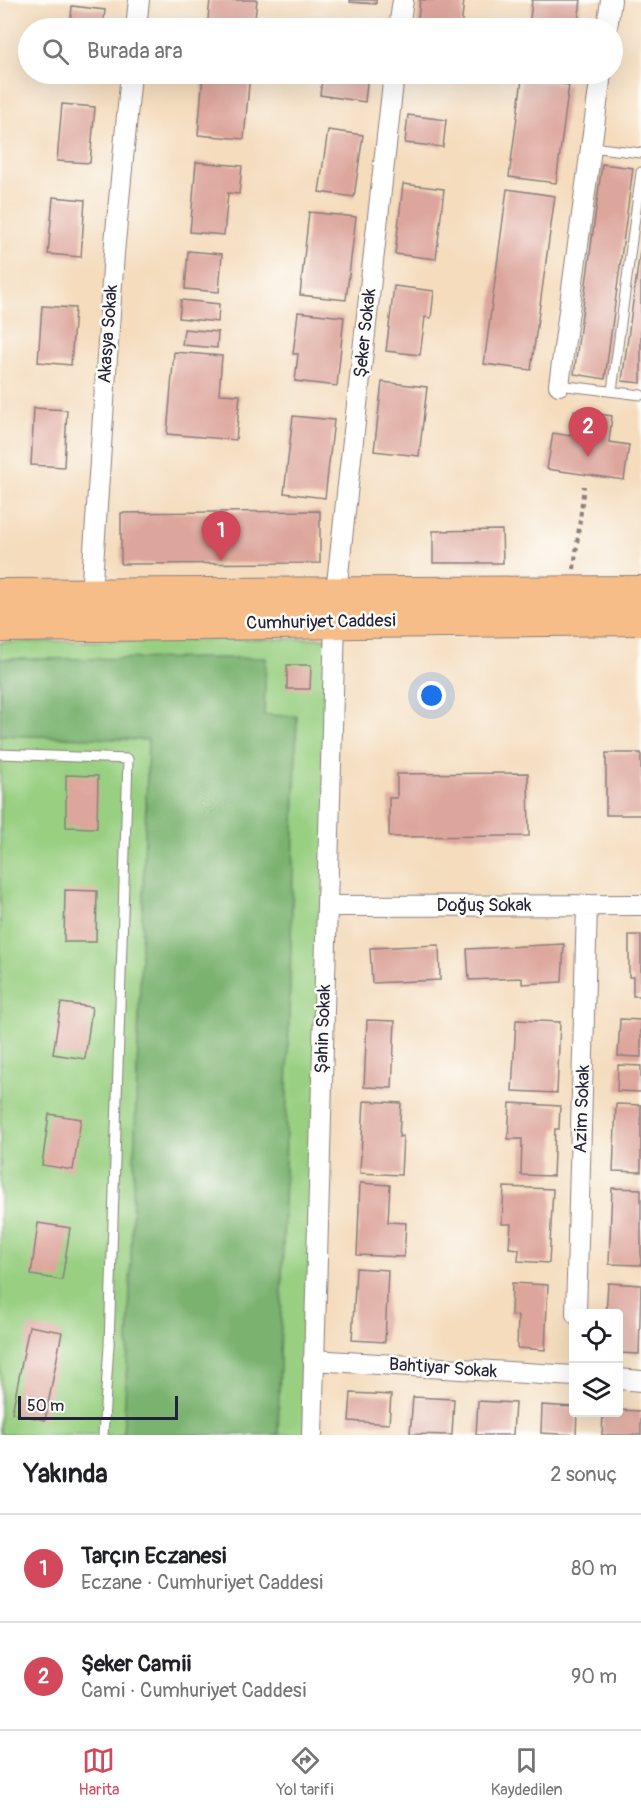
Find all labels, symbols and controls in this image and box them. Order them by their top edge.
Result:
search box [18,18,623,84]
icon: search [39,35,72,68]
text: Burada ara [87,37,183,65]
street label: Akasya Sokak [93,283,123,384]
street label: Şeker Sokak [349,287,381,379]
pin: 2 [568,408,608,457]
pin: 1 [202,512,240,561]
street label: Cumhuriyet Caddesi [246,609,396,635]
your location [417,681,446,710]
street label: Doğuş Sokak [437,894,532,917]
street label: Şahin Sokak [310,984,336,1074]
street label: Azim Sokak [569,1064,595,1154]
map controls [569,1309,623,1417]
button: locate [569,1309,623,1363]
street label: Bahtiyar Sokak [388,1353,498,1383]
button: layers [569,1363,623,1417]
scale bar [18,1393,178,1420]
text: 50 m [27,1396,64,1416]
text: Yakında [24,1458,108,1490]
text: 2 sonuç [550,1462,617,1487]
text: Tarçın Eczanesi [81,1542,226,1570]
text: 1 [40,1556,47,1581]
text: 80 m [571,1556,617,1581]
text: Eczane · Cumhuriyet Caddesi [81,1570,323,1595]
text: Şeker Camii [81,1650,191,1678]
text: 2 [38,1664,49,1689]
text: 90 m [571,1664,617,1689]
text: Cami · Cumhuriyet Caddesi [81,1678,306,1703]
tab: Harita [79,1744,119,1800]
tab: Yol tarifi [276,1744,334,1800]
tab: Kaydedilen [491,1744,562,1800]

